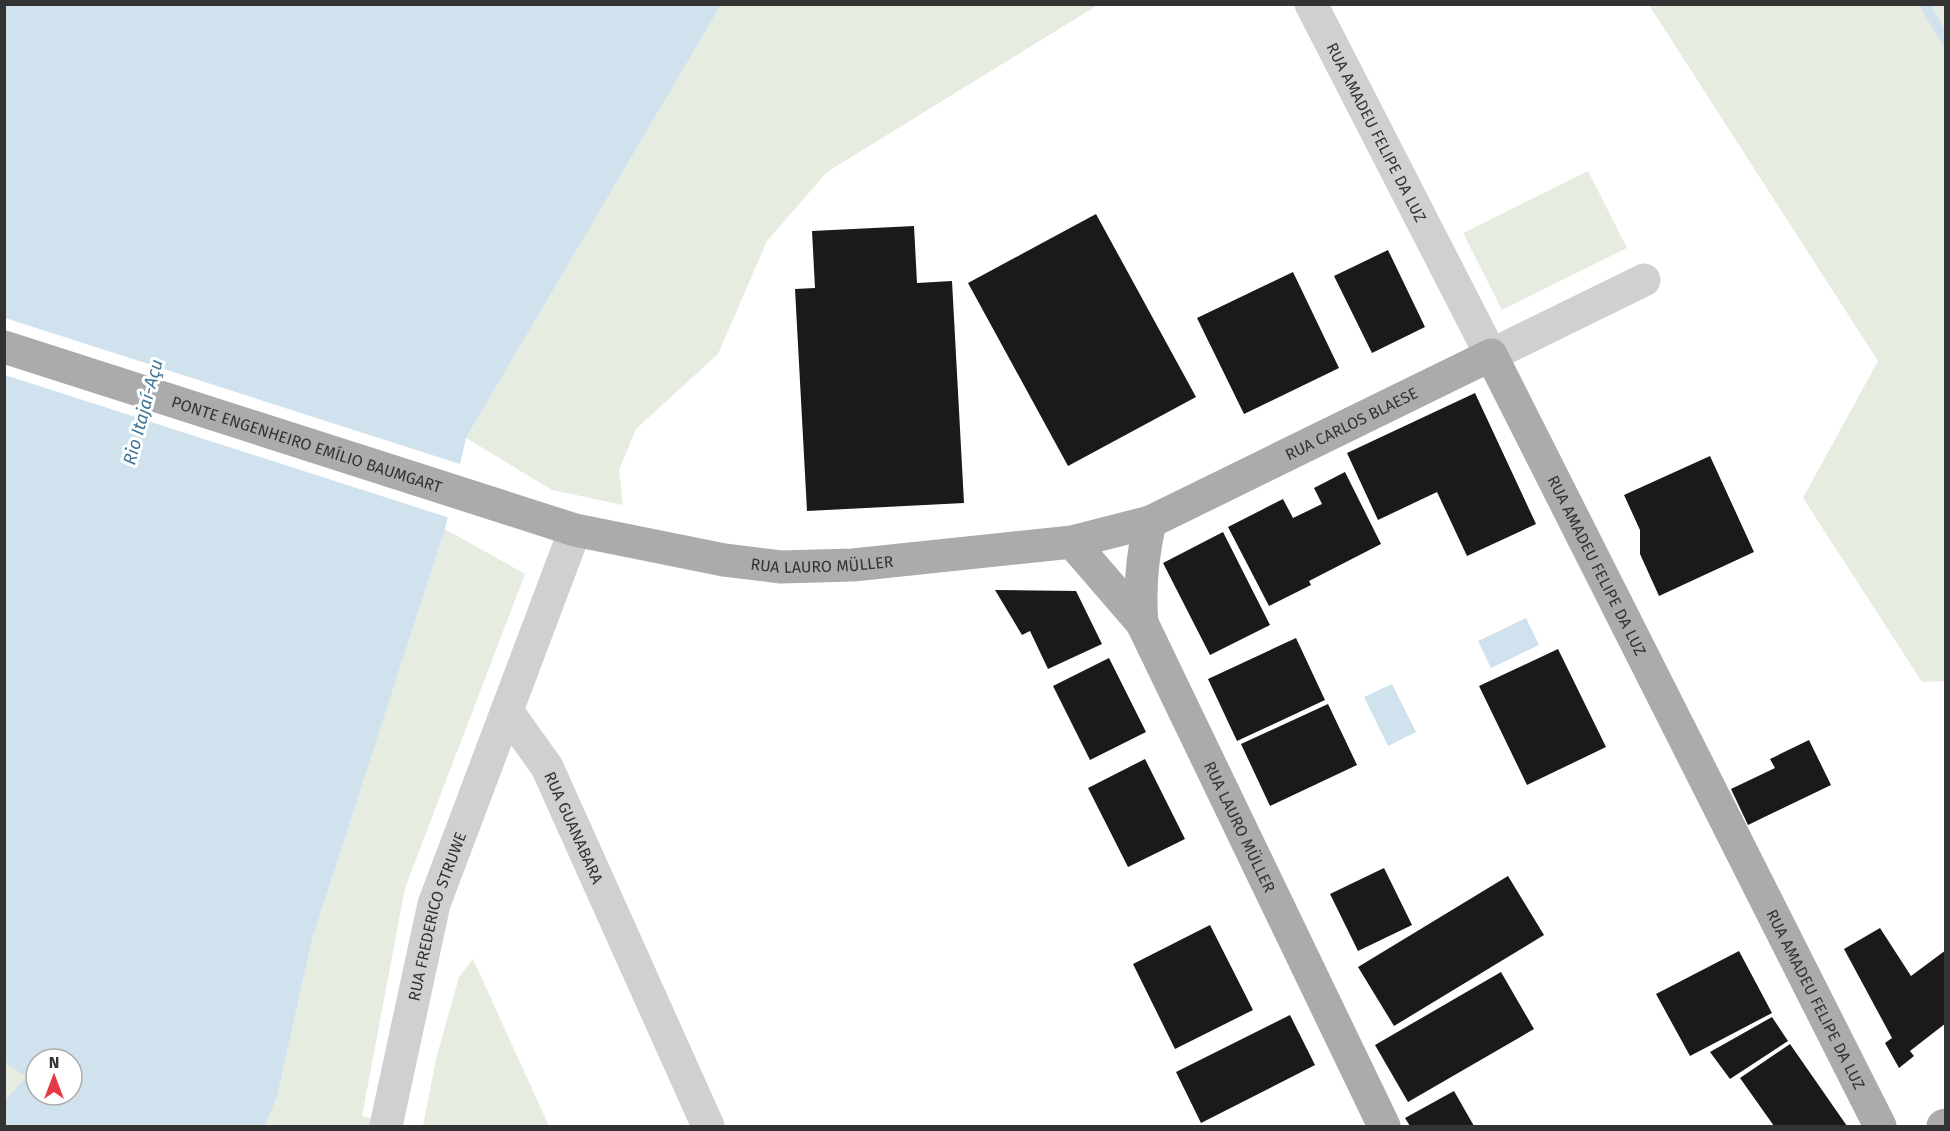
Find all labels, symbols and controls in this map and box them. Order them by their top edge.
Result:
street label: RUA AMADEU FELIPE DA LUZ [1322,39,1430,225]
water label: Rio Itajaí-Açu [118,357,168,467]
street label: RUA CARLOS BLAESE [1282,383,1421,464]
street label: PONTE ENGENHEIRO EMÍLIO BAUMGART [169,392,445,497]
street label: RUA AMADEU FELIPE DA LUZ [1543,472,1650,659]
street label: RUA LAURO MÜLLER [749,552,895,577]
street label: RUA LAURO MÜLLER [1200,758,1279,896]
street label: RUA GUANABARA [540,769,607,887]
street label: RUA FREDERICO STRUWE [404,829,470,1003]
street label: RUA AMADEU FELIPE DA LUZ [1762,906,1869,1093]
north arrow [24,1047,84,1107]
text: N [49,1053,59,1072]

